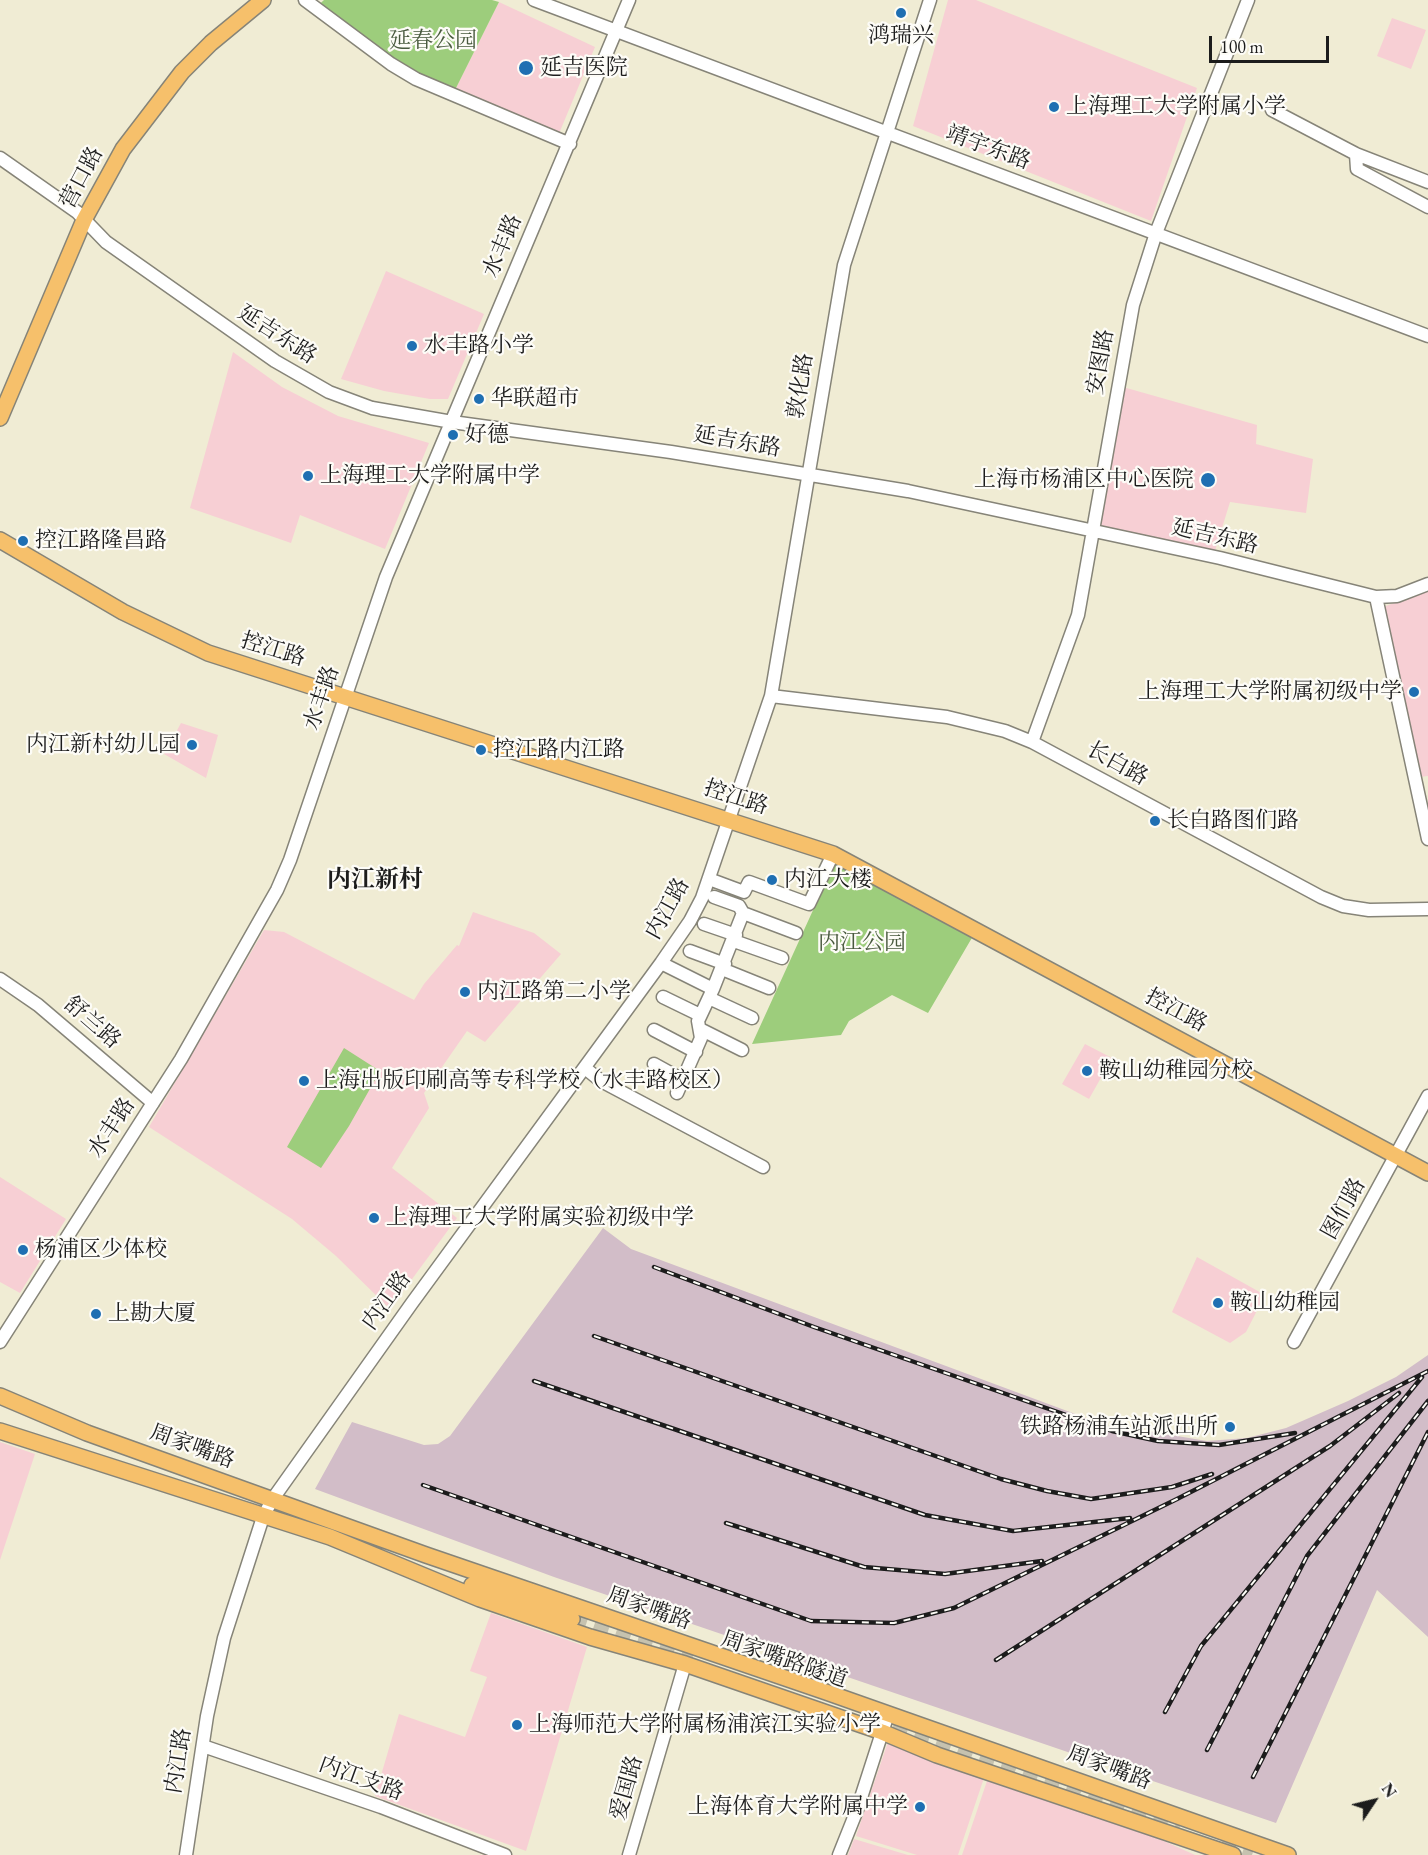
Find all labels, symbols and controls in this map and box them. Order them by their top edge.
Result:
marker: 鸿瑞兴 [894,6,908,20]
place label: 鸿瑞兴 [868,23,934,49]
scale bar [1212,24,1332,62]
park label: 延春公园 [389,28,477,54]
text: 100 m [1220,35,1264,58]
place label: 延吉医院 [540,55,628,81]
marker: 延吉医院 [517,59,535,77]
place label: 上海理工大学附属小学 [1066,94,1286,120]
marker: 上海理工大学附属小学 [1047,100,1061,114]
street label: 靖宇东路 [942,121,1034,175]
street label: 营口路 [55,143,109,213]
street label: 水丰路 [478,210,528,282]
street label: 延吉东路 [233,300,321,370]
street label: 安图路 [1082,327,1120,397]
place label: 水丰路小学 [424,333,534,359]
marker: 水丰路小学 [405,339,419,353]
street label: 敦化路 [783,351,819,421]
place label: 华联超市 [491,386,579,412]
marker: 华联超市 [472,392,486,406]
street label: 延吉东路 [691,421,783,463]
place label: 好德 [465,422,509,448]
marker: 好德 [446,428,460,442]
place label: 上海理工大学附属中学 [320,463,540,489]
place label: 上海市杨浦区中心医院 [974,467,1194,493]
marker: 上海理工大学附属中学 [301,469,315,483]
marker: 上海市杨浦区中心医院 [1199,471,1217,489]
street label: 延吉东路 [1169,514,1261,560]
place label: 控江路隆昌路 [35,528,167,554]
marker: 控江路隆昌路 [16,534,30,548]
street label: 控江路 [238,628,308,672]
street label: 水丰路 [299,663,345,733]
place label: 上海理工大学附属初级中学 [1138,679,1402,705]
marker: 上海理工大学附属初级中学 [1407,685,1421,699]
place label: 内江新村幼儿园 [26,732,180,758]
street label: 长白路 [1082,736,1152,792]
place label: 控江路内江路 [493,737,625,763]
marker: 内江新村幼儿园 [185,738,199,752]
marker: 控江路内江路 [474,743,488,757]
street label: 控江路 [701,775,771,821]
place label: 长白路图们路 [1167,808,1299,834]
marker: 长白路图们路 [1148,814,1162,828]
district label: 内江新村 [327,866,423,894]
place label: 内江大楼 [784,867,872,893]
marker: 内江大楼 [765,873,779,887]
street label: 内江路 [640,874,696,944]
park label: 内江公园 [818,930,906,956]
place label: 内江路第二小学 [477,979,631,1005]
street label: 控江路 [1141,984,1211,1038]
marker: 内江路第二小学 [458,985,472,999]
street label: 舒兰路 [58,991,126,1055]
place label: 鞍山幼稚园分校 [1099,1058,1253,1084]
marker: 鞍山幼稚园分校 [1080,1064,1094,1078]
place label: 上海出版印刷高等专科学校（水丰路校区） [316,1068,734,1094]
marker: 上海出版印刷高等专科学校（水丰路校区） [297,1074,311,1088]
street label: 水丰路 [83,1093,141,1163]
street label: 图们路 [1316,1174,1372,1244]
place label: 上海理工大学附属实验初级中学 [386,1205,694,1231]
marker: 上海理工大学附属实验初级中学 [367,1211,381,1225]
place label: 杨浦区少体校 [35,1237,167,1263]
marker: 杨浦区少体校 [16,1243,30,1257]
street label: 内江路 [357,1267,417,1335]
place label: 鞍山幼稚园 [1230,1290,1340,1316]
marker: 鞍山幼稚园 [1211,1296,1225,1310]
place label: 上勘大厦 [108,1301,196,1327]
marker: 上勘大厦 [89,1307,103,1321]
place label: 铁路杨浦车站派出所 [1020,1414,1218,1440]
street label: 周家嘴路 [146,1420,238,1474]
marker: 铁路杨浦车站派出所 [1223,1420,1237,1434]
street label: 周家嘴路 [603,1582,695,1636]
street label: 周家嘴路隧道 [717,1626,851,1694]
place label: 上海师范大学附属杨浦滨江实验小学 [529,1712,881,1738]
marker: 上海师范大学附属杨浦滨江实验小学 [510,1718,524,1732]
street label: 内江路 [161,1726,197,1796]
street label: 周家嘴路 [1063,1741,1155,1795]
street label: 内江支路 [315,1752,407,1806]
street label: 爱国路 [605,1753,649,1823]
north arrow [1344,1771,1404,1831]
text: N [1377,1779,1401,1802]
place label: 上海体育大学附属中学 [688,1794,908,1820]
marker: 上海体育大学附属中学 [913,1800,927,1814]

